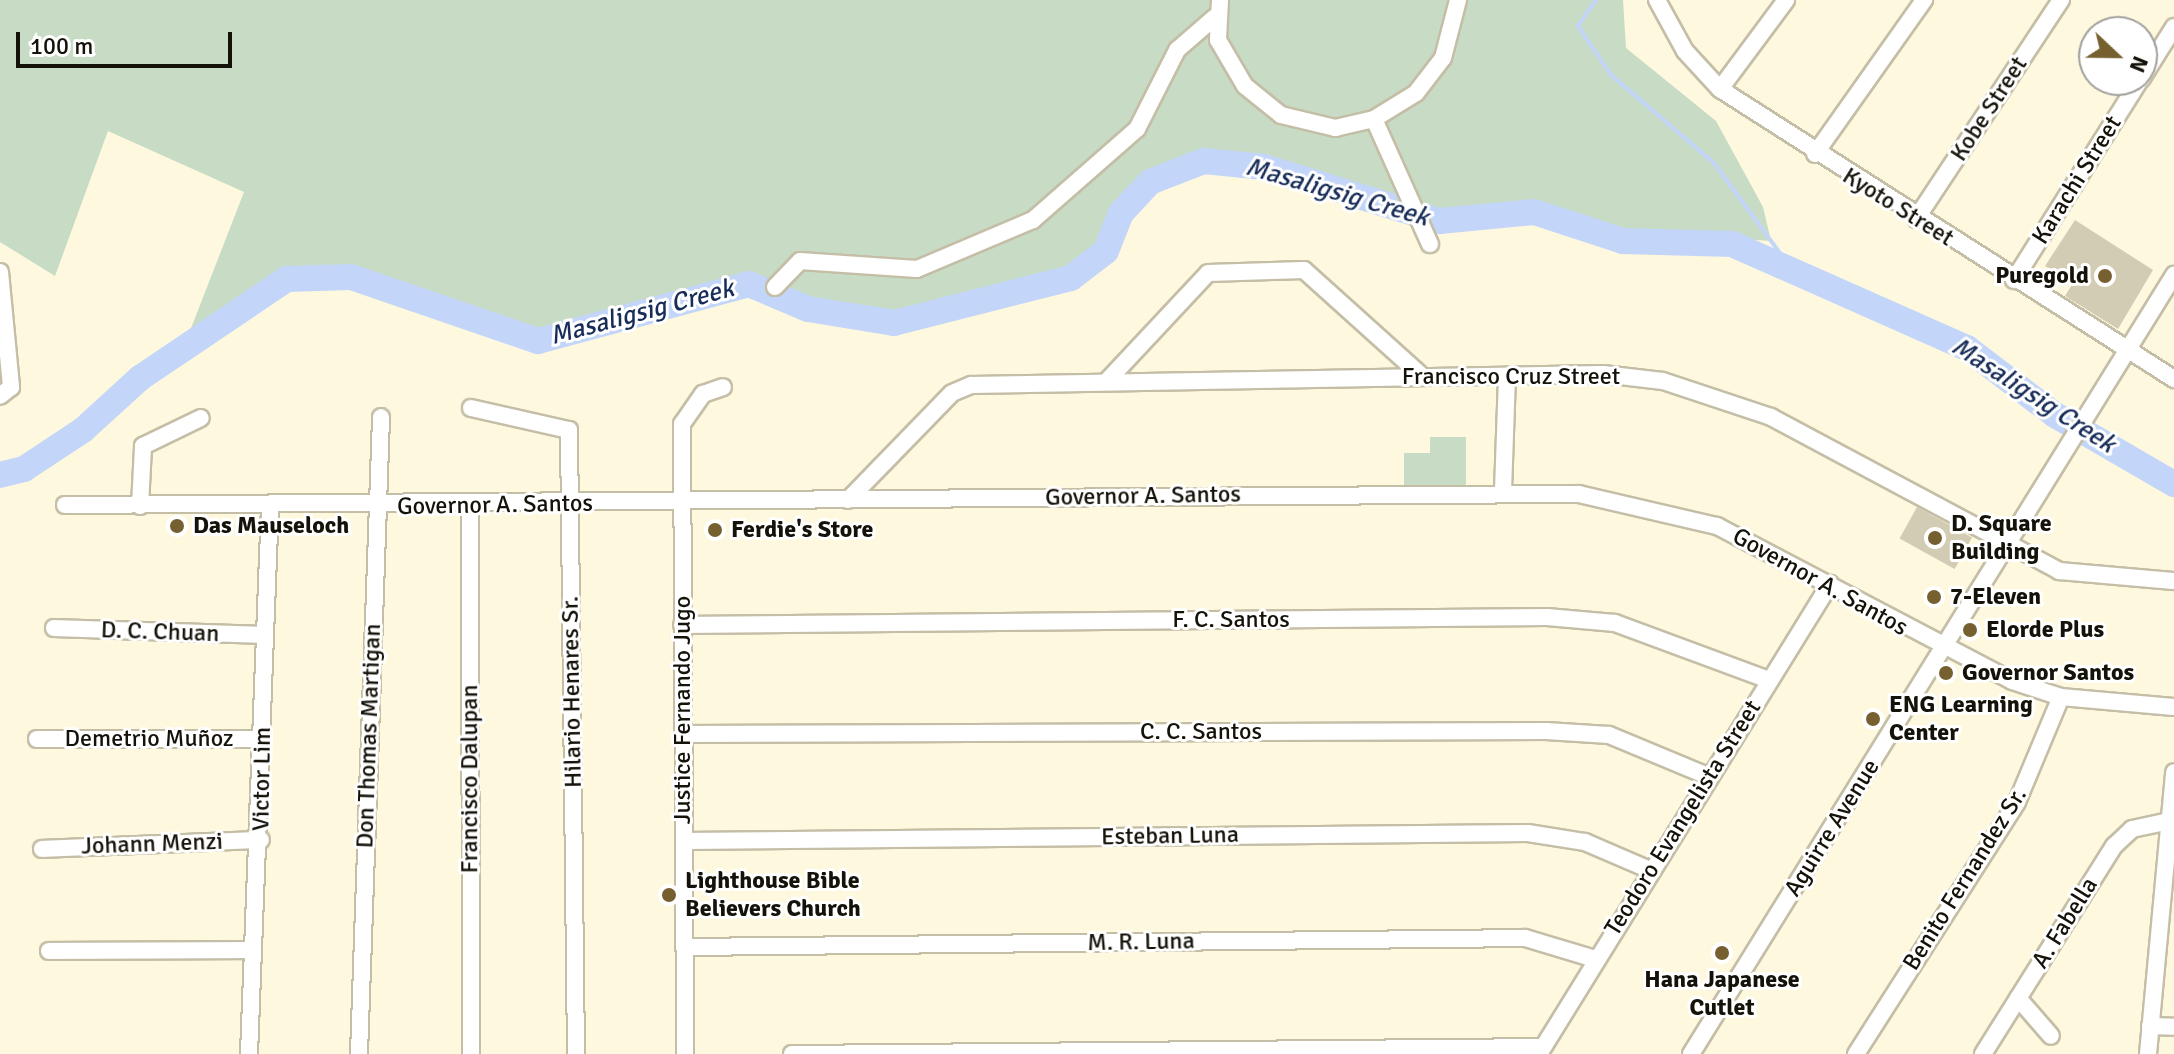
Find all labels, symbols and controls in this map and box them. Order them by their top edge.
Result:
scale bar [20,16,236,66]
north arrow [2078,16,2158,96]
text: 100 m [30,31,93,61]
street label: Kobe Street [1945,51,2033,167]
text: N [2123,52,2154,77]
street label: Karachi Street [2026,111,2128,249]
water label: Masaligsig Creek [1242,152,1432,234]
street label: Kyoto Street [1837,162,1959,252]
place label: Puregold [1995,262,2089,290]
marker: Puregold [2096,267,2114,285]
water label: Masaligsig Creek [547,273,737,353]
water label: Masaligsig Creek [1945,331,2121,461]
street label: Francisco Cruz Street [1402,363,1620,391]
street label: Governor A. Santos [1045,480,1241,512]
street label: Governor A. Santos [397,489,593,521]
place label: D. Square Building [1951,510,2052,566]
place label: Das Mauseloch [193,512,349,540]
place label: Ferdie's Store [731,516,873,544]
marker: Das Mauseloch [168,517,186,535]
marker: Ferdie's Store [706,521,724,539]
street label: Governor A. Santos [1727,522,1913,642]
marker: D. Square Building [1926,529,1944,547]
place label: 7-Eleven [1950,583,2041,611]
marker: 7-Eleven [1925,588,1943,606]
street label: Hilario Henares Sr. [556,596,588,788]
street label: Justice Fernando Jugo [669,596,697,824]
street label: F. C. Santos [1172,606,1290,634]
street label: D. C. Chuan [100,616,220,648]
place label: Elorde Plus [1986,616,2104,644]
marker: Elorde Plus [1961,621,1979,639]
street label: Don Thomas Martigan [351,623,387,849]
place label: Governor Santos [1962,659,2134,687]
marker: Governor Santos [1937,664,1955,682]
street label: Francisco Dalupan [456,685,484,873]
place label: ENG Learning Center [1889,691,2033,747]
street label: Teodoro Evangelista Street [1599,695,1767,941]
marker: ENG Learning Center [1864,710,1882,728]
street label: C. C. Santos [1140,718,1262,746]
street label: Demetrio Muñoz [64,725,234,753]
street label: Victor Lim [247,727,277,831]
street label: Aguirre Avenue [1778,754,1886,902]
street label: Benito Fernandez Sr. [1897,782,2033,976]
street label: Esteban Luna [1101,820,1239,852]
street label: Johann Menzi [81,827,223,861]
place label: Lighthouse Bible Believers Church [685,867,861,923]
street label: A. Fabella [2026,872,2104,974]
marker: Lighthouse Bible Believers Church [660,886,678,904]
street label: M. R. Luna [1087,927,1195,957]
marker: Hana Japanese Cutlet [1713,944,1731,962]
place label: Hana Japanese Cutlet [1644,966,1800,1022]

